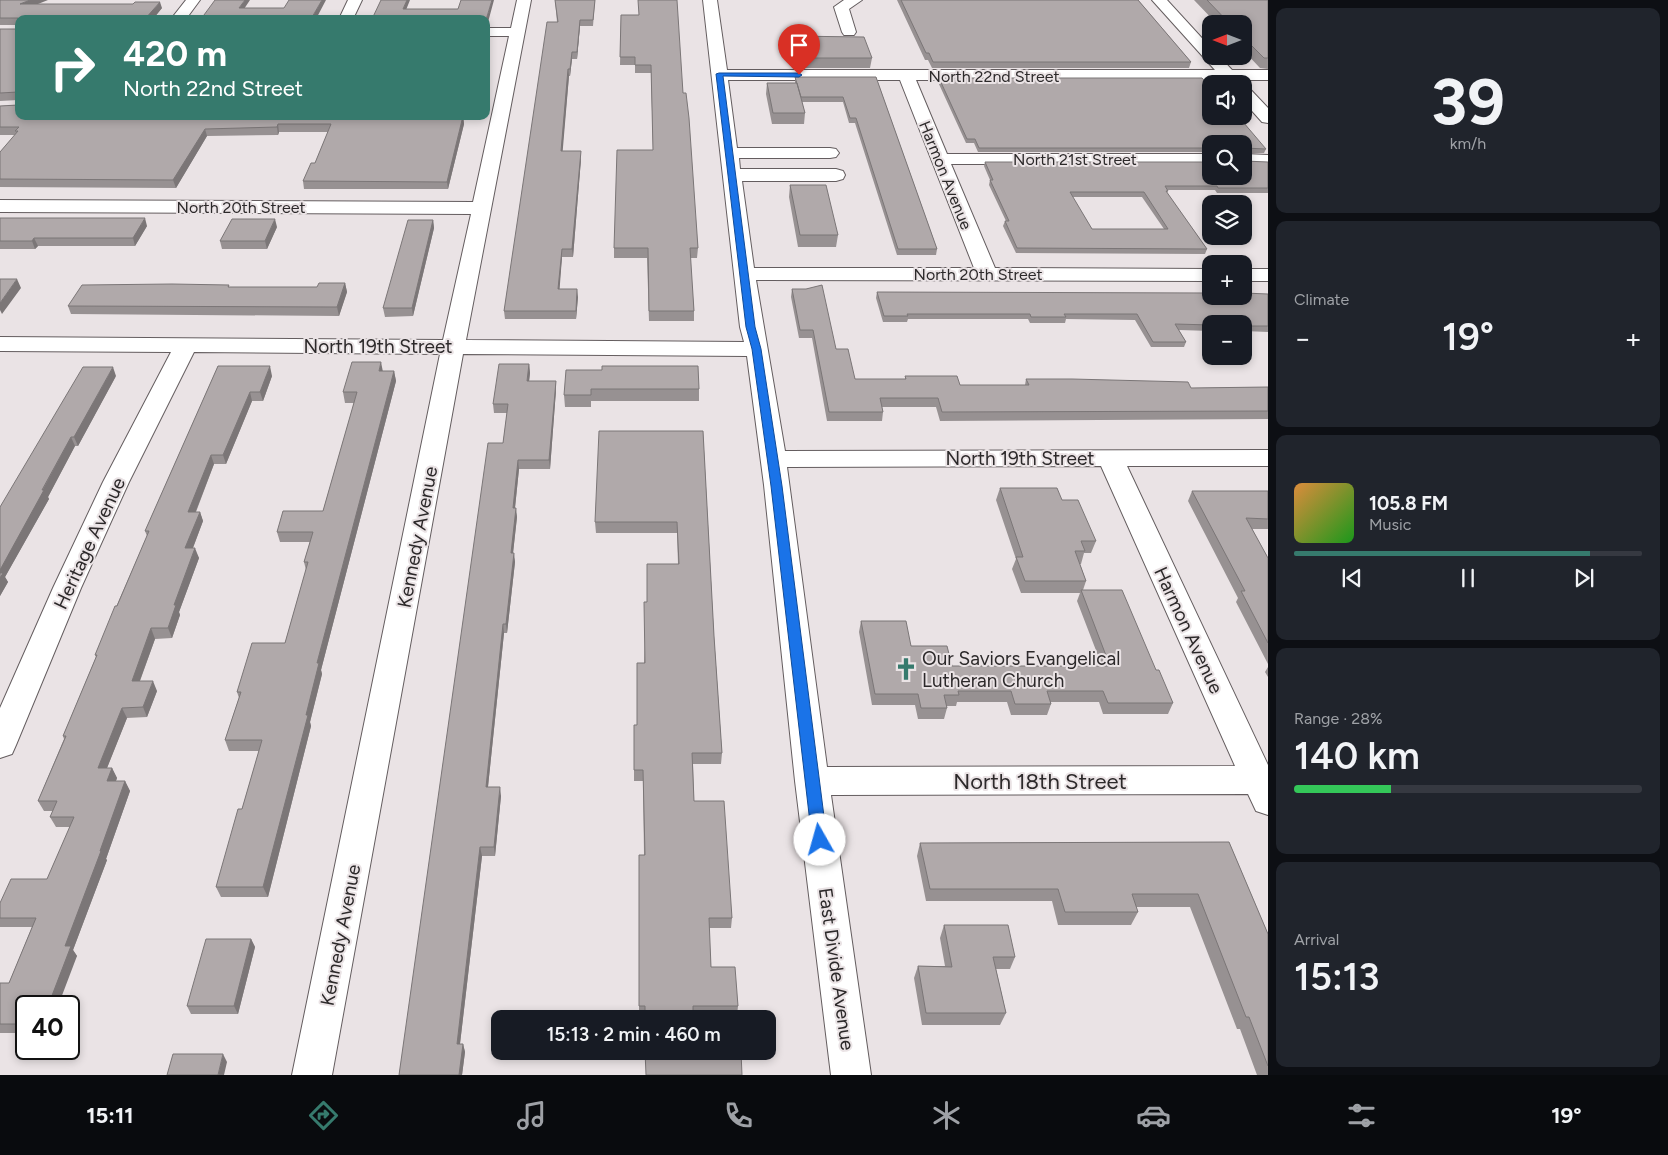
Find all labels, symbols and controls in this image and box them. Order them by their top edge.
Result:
north arrow [1202,15,1252,65]
map controls [1202,15,1252,365]
pin [778,24,820,75]
icon: arrive [785,31,813,59]
text: 420 m [123,33,227,75]
icon: right [40,35,105,100]
text: 39 [1431,62,1505,140]
street label: North 22nd Street [929,67,1059,86]
text: North 22nd Street [123,75,303,102]
button: sound [1202,75,1252,125]
street label: Harmon Avenue [915,118,976,233]
text: km/h [1450,134,1486,153]
button: search [1202,135,1252,185]
street label: North 21st Street [1013,150,1137,169]
button: layers [1202,195,1252,245]
street label: North 20th Street [177,198,305,217]
button: + [1202,255,1252,305]
street label: North 20th Street [914,265,1042,284]
text: Climate [1294,290,1349,309]
text: 19° [1442,314,1494,360]
button: − [1202,315,1252,365]
text: − [1294,321,1311,355]
text: + [1625,321,1642,355]
street label: North 19th Street [304,335,452,358]
street label: North 19th Street [946,447,1094,470]
street label: Kennedy Avenue [393,464,442,610]
street label: Heritage Avenue [49,474,130,613]
text: 105.8 FM [1369,492,1448,515]
text: Music [1369,515,1411,534]
street label: Harmon Avenue [1149,563,1228,697]
icon: previous [1338,564,1366,592]
icon: pause [1454,564,1482,592]
icon: next [1570,564,1598,592]
place label: Our Saviors Evangelical Lutheran Church [922,647,1120,692]
church icon: Our Saviors Evangelical Lutheran Church [893,656,919,682]
text: Range · 28% [1294,709,1383,728]
text: 140 km [1294,733,1420,779]
street label: North 18th Street [953,768,1127,795]
position arrow [793,813,845,865]
street label: Kennedy Avenue [316,862,365,1008]
street label: East Divide Avenue [814,886,859,1052]
text: Arrival [1294,930,1339,949]
text: 15:13 [1294,954,1379,1000]
speed limit sign: 40 [15,995,80,1060]
text: 15:13 · 2 min · 460 m [546,1023,721,1046]
icon: directions [306,1098,341,1133]
icon: music [514,1098,549,1133]
icon: phone [721,1098,756,1133]
icon: climate [929,1098,964,1133]
icon: car [1136,1098,1171,1133]
icon: filters [1344,1098,1379,1133]
text: 15:11 [86,1102,134,1129]
text: 19° [1551,1102,1582,1129]

